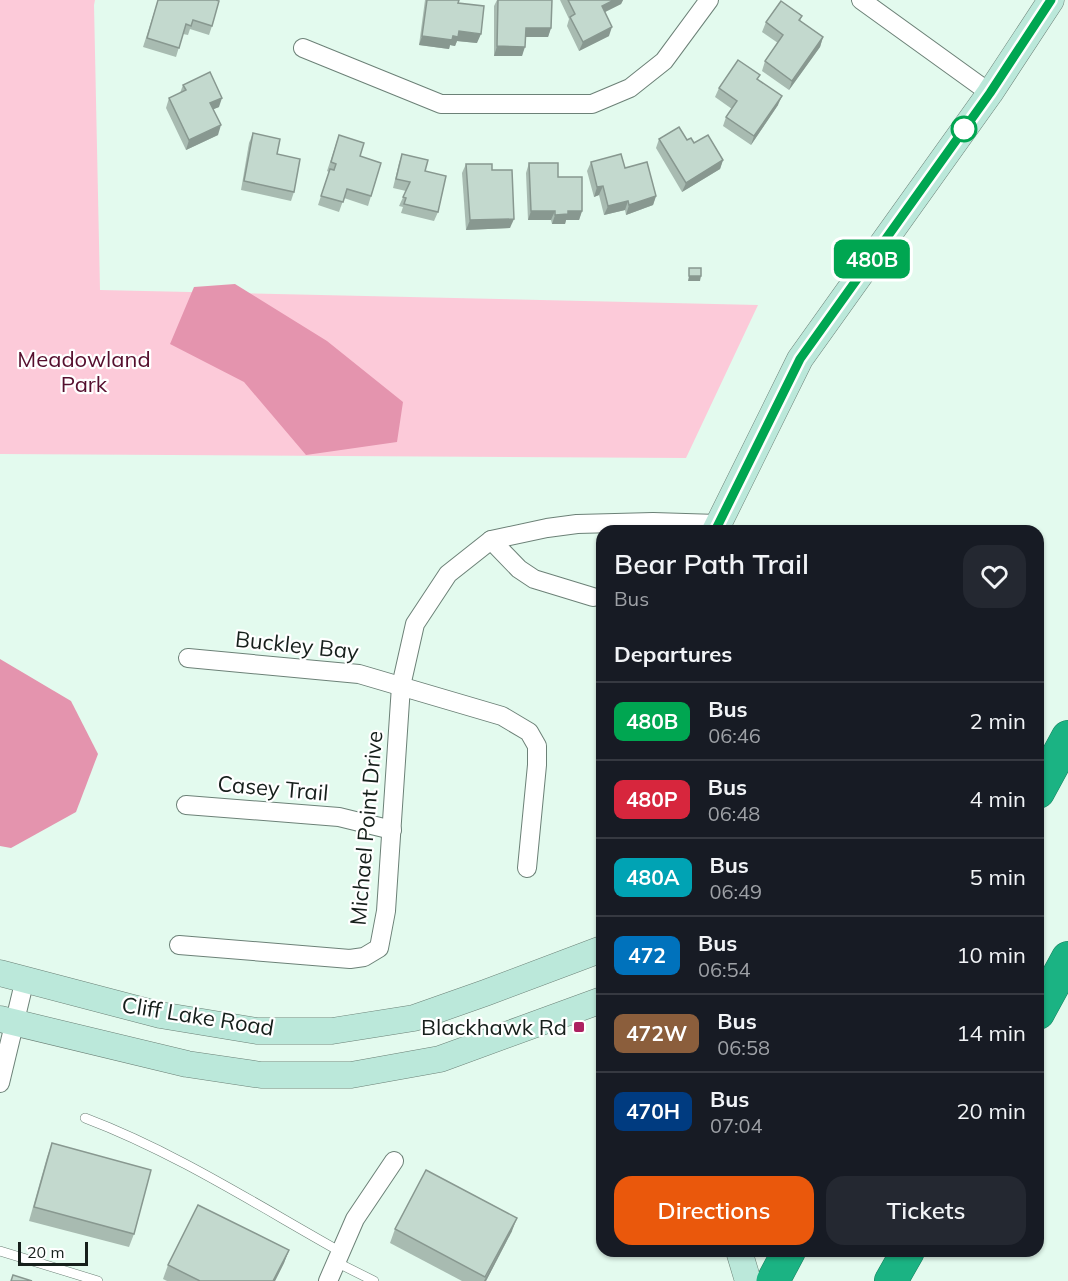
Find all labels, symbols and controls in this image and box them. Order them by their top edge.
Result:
unlabelled marker [951,116,977,142]
line badge: 480B [830,240,914,278]
text: 480B [846,246,898,272]
park label: Meadowland Park [17,345,151,398]
button: heart [963,545,1026,608]
text: Bear Path Trail [614,546,809,581]
text: Bus [614,586,649,611]
street label: Buckley Bay [234,625,360,665]
text: Departures [614,640,732,668]
text: Bus [708,695,748,723]
text: 2 min [970,707,1026,735]
text: 480B [626,708,678,734]
text: 06:46 [708,723,761,748]
street label: Michael Point Drive [344,730,388,926]
street label: Casey Trail [216,769,330,807]
text: Bus [708,773,747,801]
text: 4 min [970,785,1026,813]
text: 480P [626,786,678,812]
text: 06:48 [708,801,760,826]
text: Bus [710,851,749,879]
text: 5 min [970,863,1026,891]
text: 480A [626,864,680,890]
text: 06:49 [710,879,762,904]
text: Bus [698,929,737,957]
text: 10 min [956,941,1026,969]
text: 472 [628,942,666,968]
text: 06:54 [698,957,751,982]
street label: Cliff Lake Road [120,990,276,1042]
text: Bus [717,1007,757,1035]
place label: Blackhawk Rd [421,1013,567,1041]
text: 14 min [956,1019,1026,1047]
marker: Blackhawk Rd [572,1020,586,1034]
text: 472W [626,1020,687,1046]
text: 06:58 [717,1035,770,1060]
text: Bus [710,1085,749,1113]
text: 20 min [956,1097,1026,1125]
text: 470H [626,1098,680,1124]
text: 07:04 [710,1113,763,1138]
button: Directions [614,1176,814,1245]
button: Tickets [826,1176,1026,1245]
scale bar [18,1239,88,1266]
text: 20 m [27,1242,64,1262]

